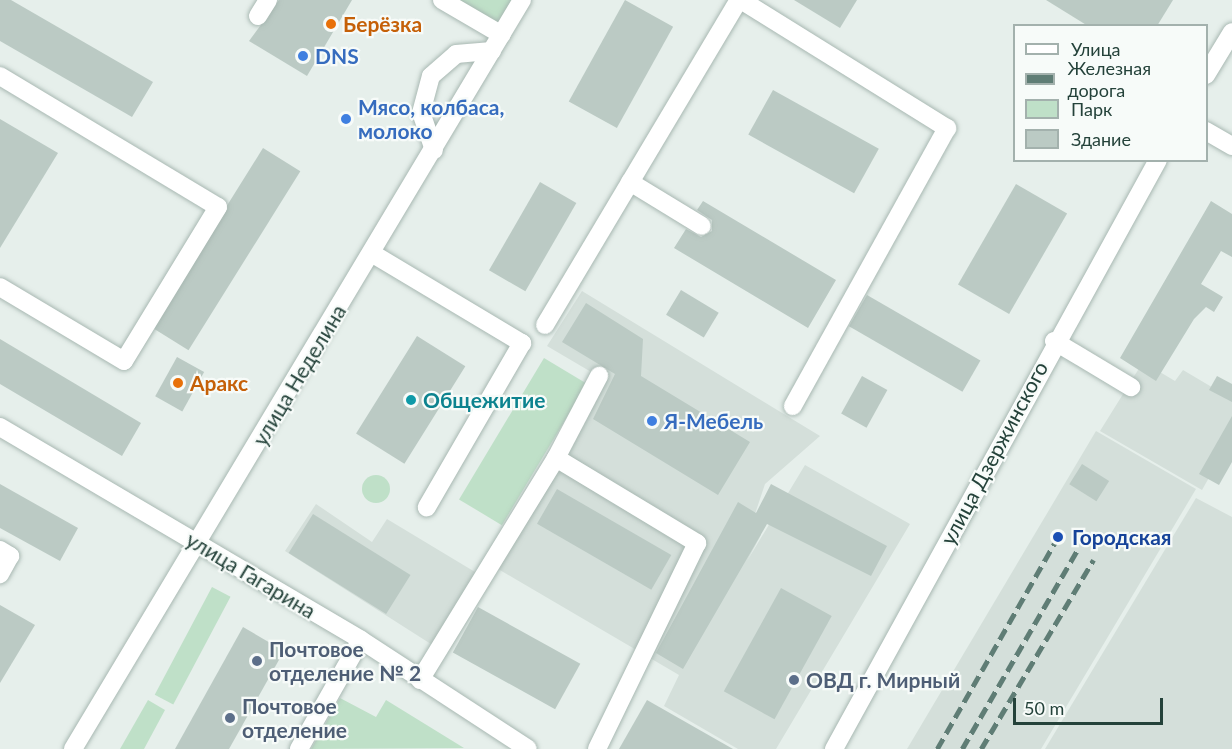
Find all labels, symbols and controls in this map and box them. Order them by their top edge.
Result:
place label: Берёзка [343,11,422,37]
marker: Берёзка [324,17,338,31]
legend [1013,24,1208,162]
text: Улица [1071,38,1121,60]
place label: DNS [315,43,359,69]
marker: DNS [296,49,310,63]
text: Железная дорога [1067,57,1151,101]
place label: Мясо, колбаса, молоко [358,94,504,144]
text: Парк [1071,98,1112,120]
marker: Мясо, колбаса, молоко [339,112,353,126]
text: Здание [1071,128,1131,150]
street label: улица Неделина [247,300,351,450]
street label: улица Дзержинского [935,357,1053,549]
place label: Аракс [190,370,248,396]
marker: Аракс [171,376,185,390]
place label: Общежитие [423,387,545,413]
marker: Общежитие [404,393,418,407]
place label: Я-Мебель [664,408,763,434]
marker: Я-Мебель [645,414,659,428]
place label: Городская [1072,524,1171,550]
street label: улица Гагарина [182,526,320,624]
marker: Городская [1049,528,1067,546]
place label: Почтовое отделение № 2 [269,636,421,686]
marker: Почтовое отделение № 2 [250,654,264,668]
place label: ОВД г. Мирный [806,667,960,693]
marker: ОВД г. Мирный [787,673,801,687]
scale bar [1016,686,1166,724]
place label: Почтовое отделение [242,693,347,743]
text: 50 m [1024,697,1064,719]
marker: Почтовое отделение [223,711,237,725]

